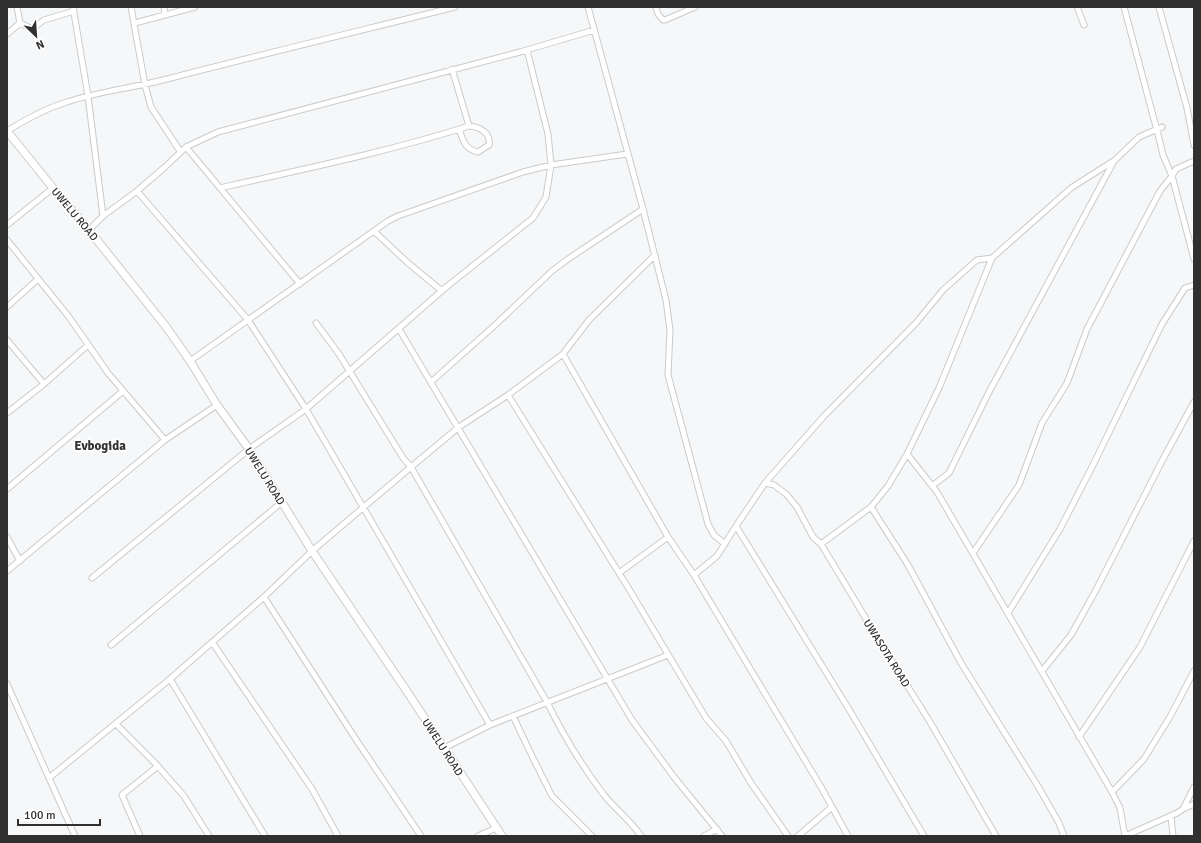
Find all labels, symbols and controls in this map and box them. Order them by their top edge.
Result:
north arrow [16,16,56,56]
text: N [34,37,46,52]
street label: UWELU ROAD [49,185,101,244]
district label: Evbogida [74,438,126,454]
street label: UWELU ROAD [242,445,287,508]
street label: UWASOTA ROAD [861,617,913,690]
street label: UWELU ROAD [419,716,466,778]
scale bar [18,801,100,827]
text: 100 m [24,808,56,823]

